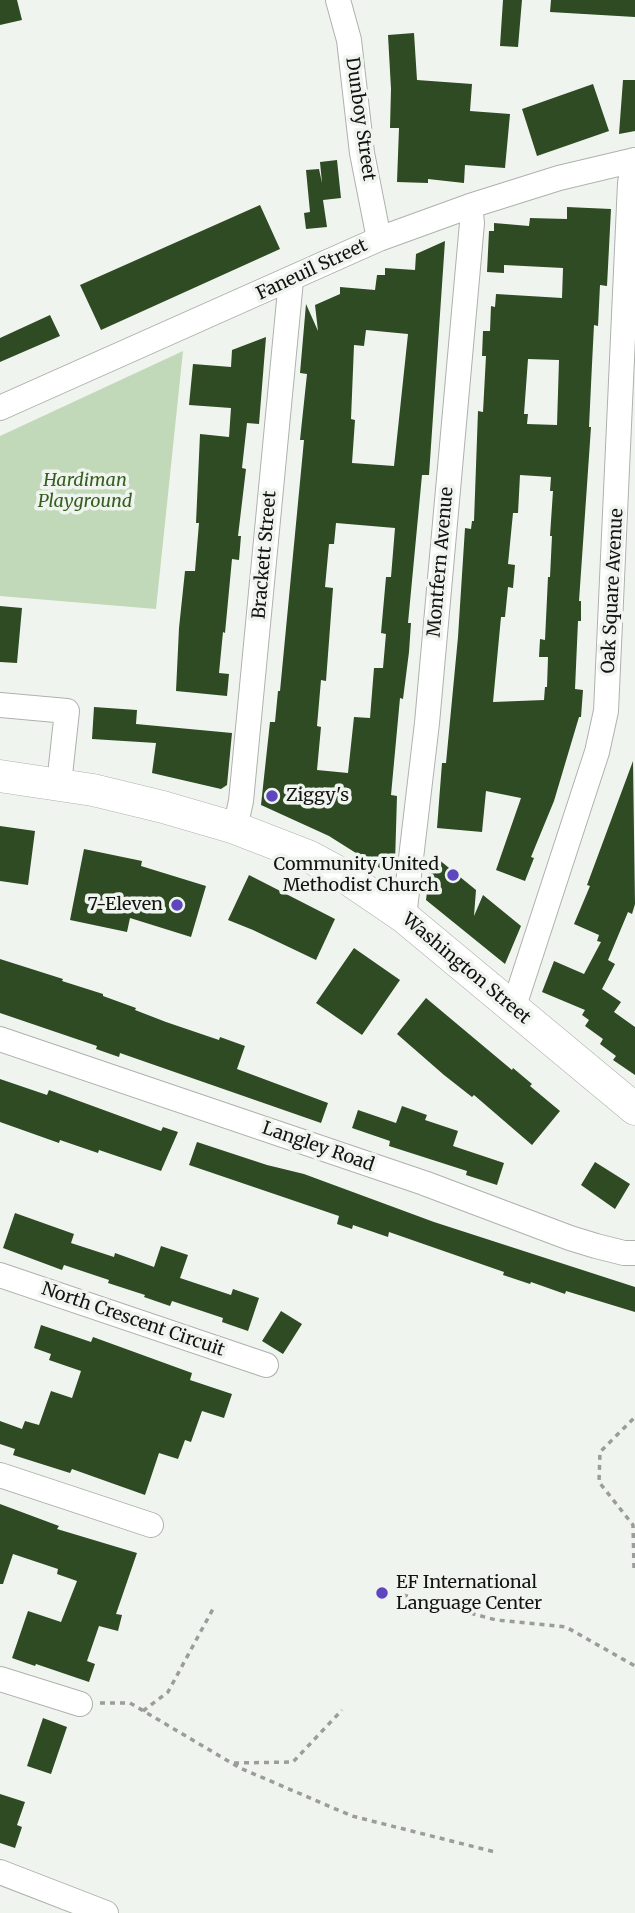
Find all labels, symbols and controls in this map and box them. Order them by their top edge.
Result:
street label: Dunboy Street [341,56,379,182]
street label: Faneuil Street [253,235,371,305]
park label: Hardiman Playground [38,470,132,512]
street label: Montfern Avenue [424,486,458,638]
street label: Brackett Street [249,490,281,620]
street label: Oak Square Avenue [598,508,628,674]
place label: Ziggy's [286,785,349,807]
marker: Ziggy's [264,788,280,804]
place label: Community United Methodist Church [273,854,439,896]
marker: Community United Methodist Church [445,867,461,883]
place label: 7-Eleven [87,894,163,916]
marker: 7-Eleven [169,897,185,913]
street label: Washington Street [397,909,535,1029]
street label: Langley Road [259,1118,377,1176]
street label: North Crescent Circuit [39,1279,227,1361]
place label: EF International Language Center [396,1572,542,1614]
marker: EF International Language Center [374,1585,390,1601]

